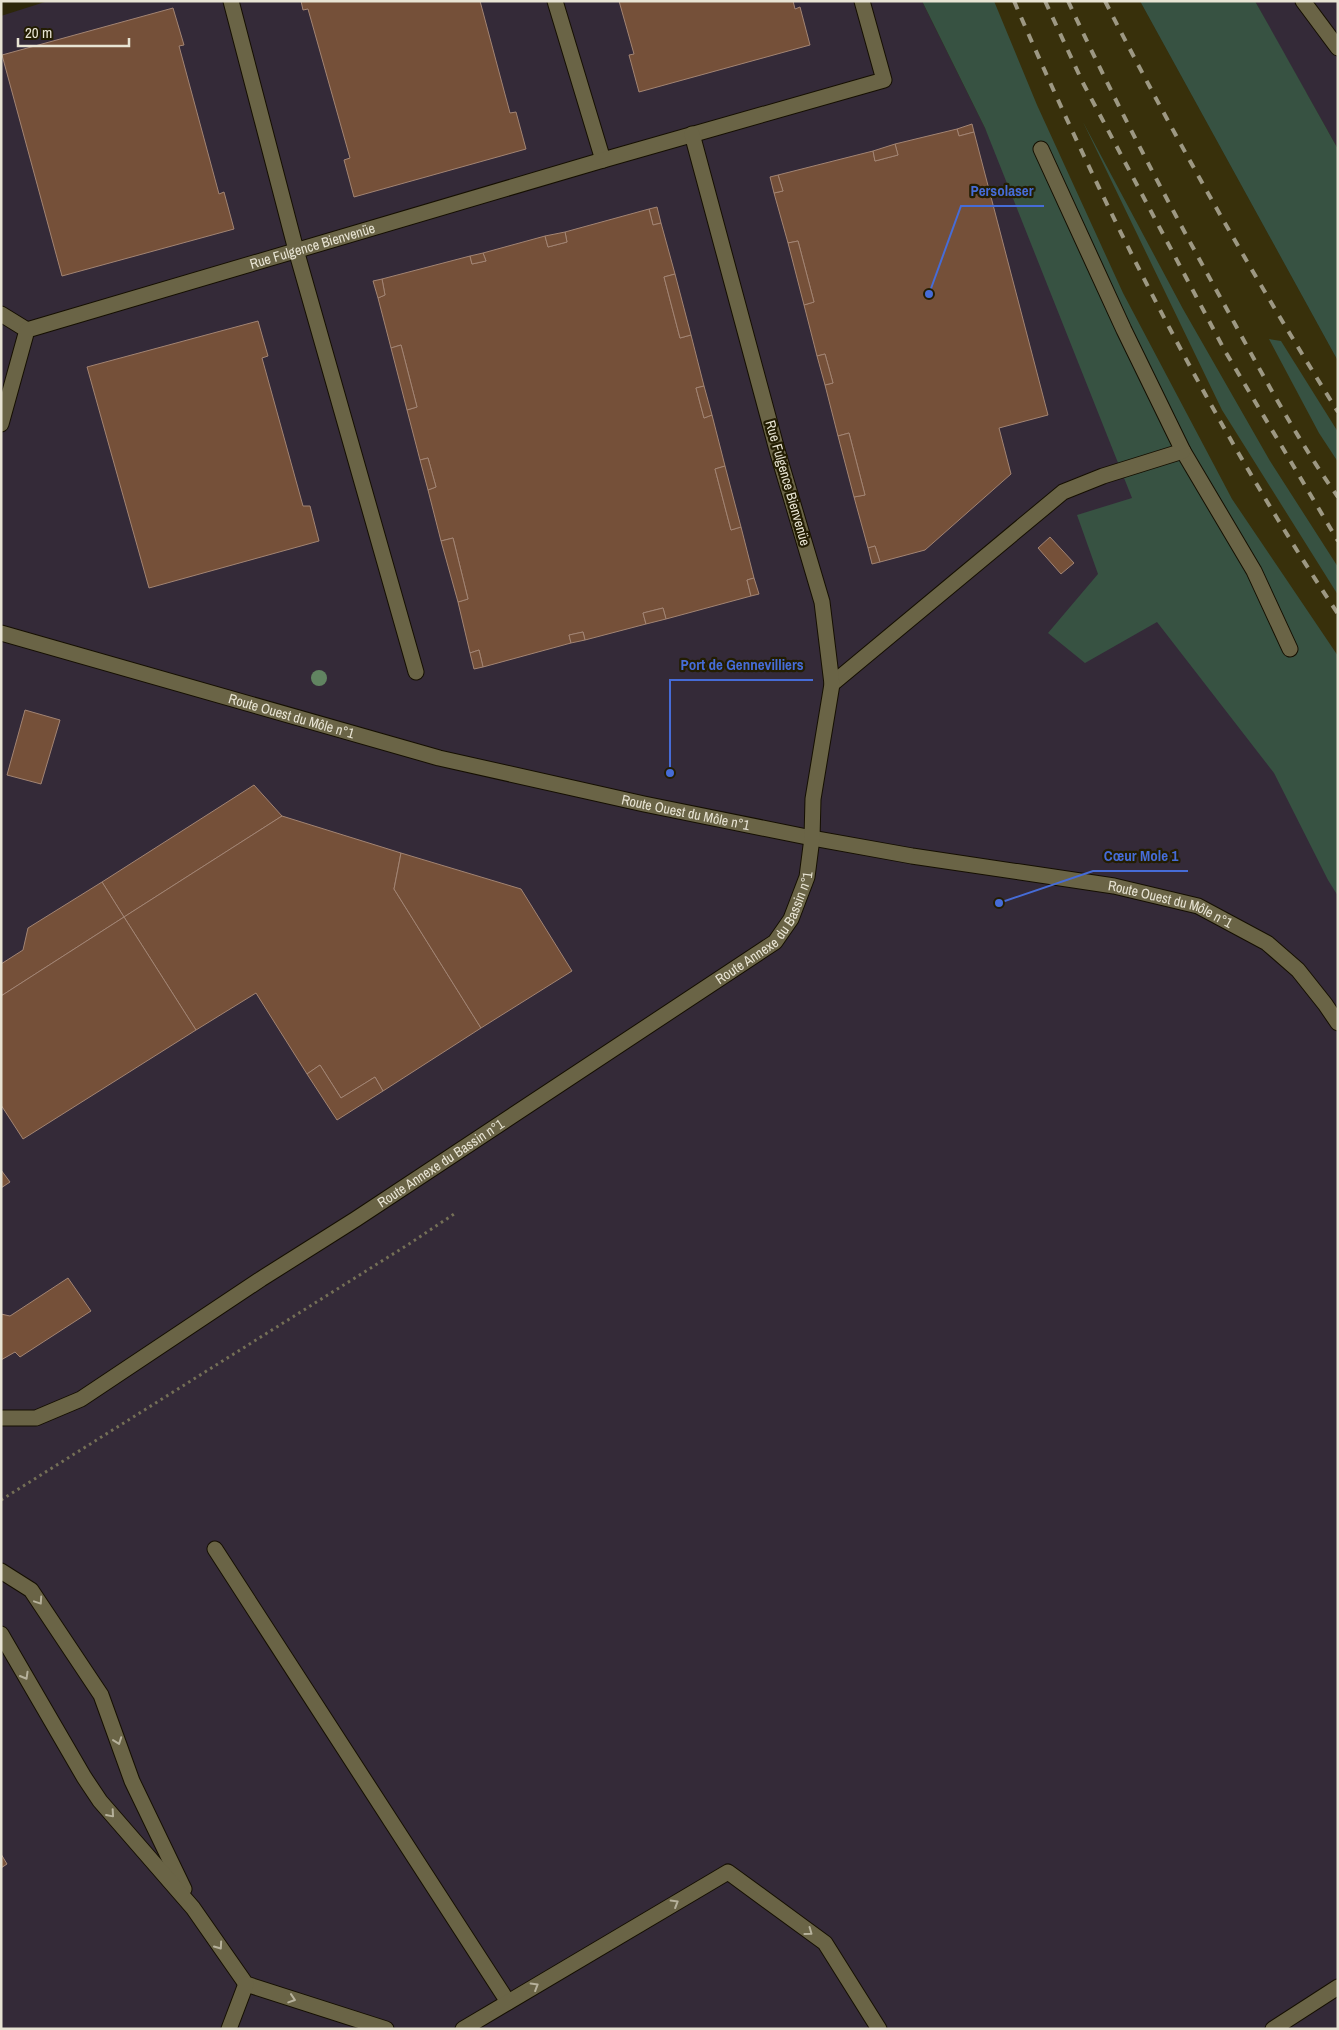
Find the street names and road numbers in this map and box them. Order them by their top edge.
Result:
street label: Rue Fulgence Bienvenüe [248,219,377,273]
street label: Rue Fulgence Bienvenüe [761,418,815,548]
street label: Route Ouest du Môle n°1 [226,689,357,743]
street label: Route Ouest du Môle n°1 [620,790,752,834]
street label: Route Annexe du Bassin n°1 [712,870,817,988]
street label: Route Ouest du Môle n°1 [1107,876,1236,932]
street label: Route Annexe du Bassin n°1 [374,1114,508,1211]

